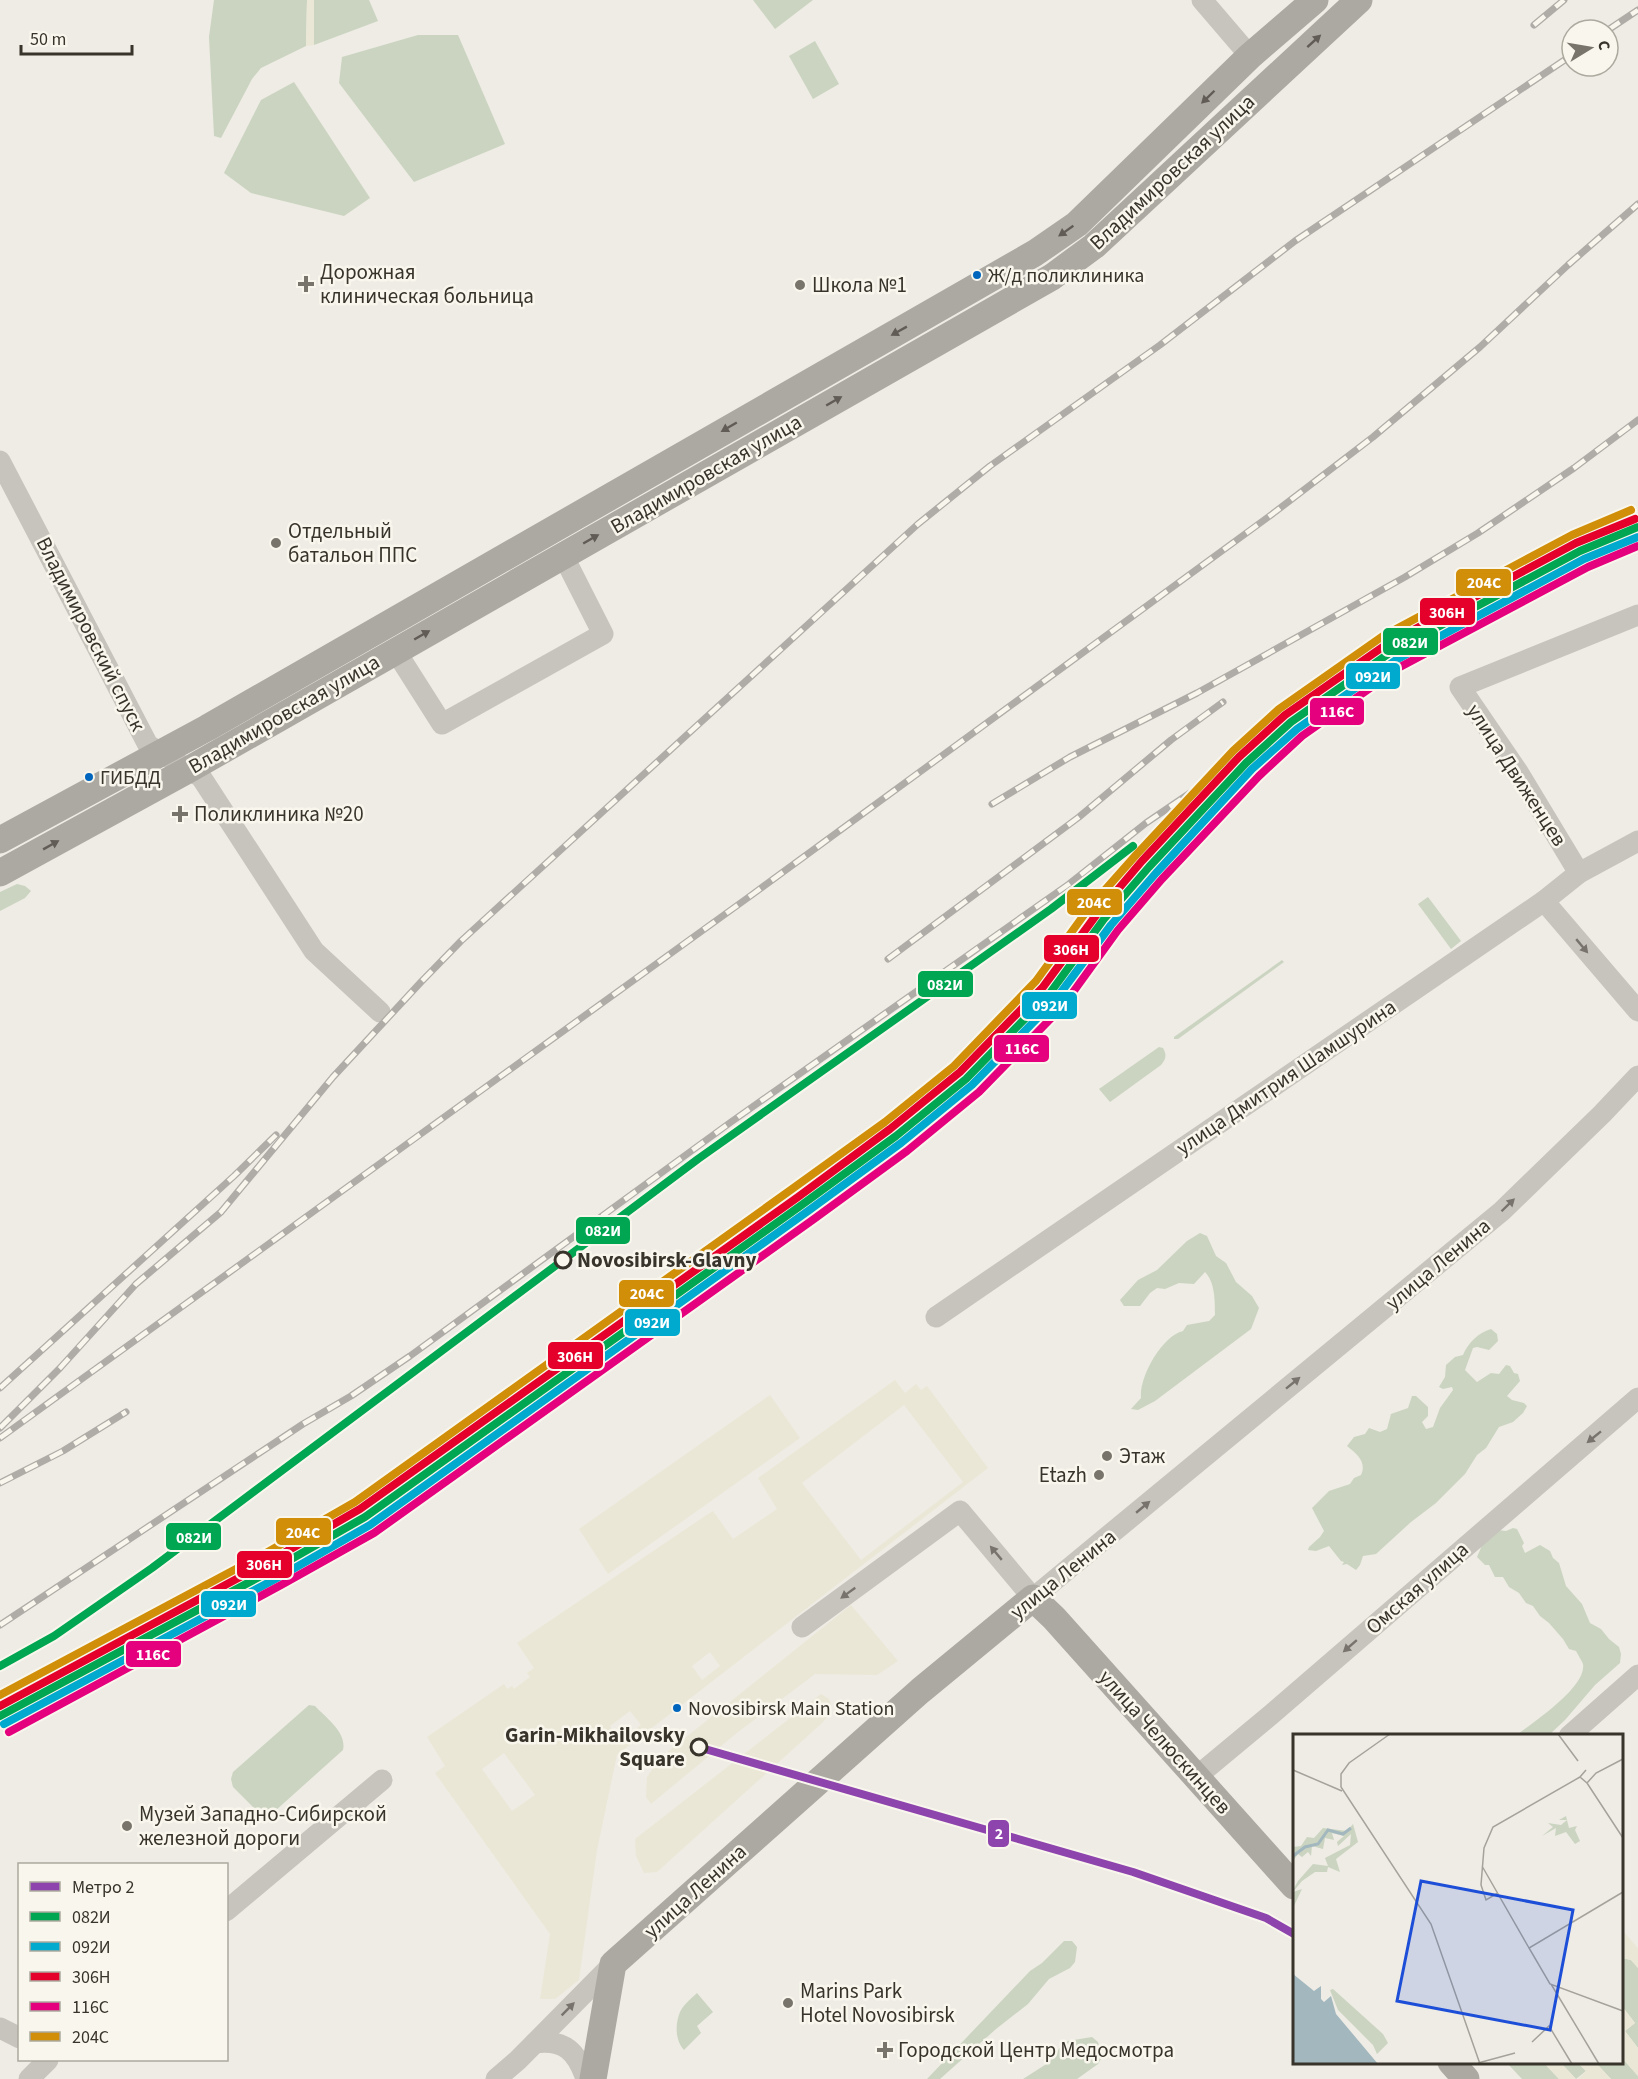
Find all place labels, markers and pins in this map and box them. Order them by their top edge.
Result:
place label: Дорожная клиническая больница [320,257,534,311]
place label: Ж/д поликлиника [988,262,1144,290]
marker: Ж/д поликлиника [971,269,983,281]
place label: Школа №1 [812,270,907,300]
marker: Дорожная клиническая больница [297,275,315,293]
marker: Школа №1 [793,278,807,292]
place label: Отдельный батальон ППС [288,516,417,570]
marker: Отдельный батальон ППС [269,536,283,550]
place label: ГИБДД [100,764,161,792]
marker: ГИБДД [83,771,95,783]
place label: Поликлиника №20 [194,799,364,829]
marker: Поликлиника №20 [171,805,189,823]
place label: Novosibirsk-Glavny [577,1245,756,1275]
marker: Novosibirsk-Glavny [554,1251,572,1269]
place label: Этаж [1119,1441,1166,1471]
marker: Этаж [1100,1449,1114,1463]
place label: Etazh [1039,1460,1087,1490]
marker: Etazh [1092,1468,1106,1482]
place label: Novosibirsk Main Station [688,1695,894,1723]
marker: Novosibirsk Main Station [671,1702,683,1714]
place label: Garin-Mikhailovsky Square [505,1720,685,1774]
marker: Garin-Mikhailovsky Square [690,1738,708,1756]
place label: Музей Западно-Сибирской железной дороги [139,1799,387,1853]
marker: Музей Западно-Сибирской железной дороги [120,1819,134,1833]
place label: Marins Park Hotel Novosibirsk [800,1976,955,2030]
marker: Marins Park Hotel Novosibirsk [781,1996,795,2010]
place label: Городской Центр Медосмотра [898,2035,1174,2065]
marker: Городской Центр Медосмотра [876,2041,894,2059]

